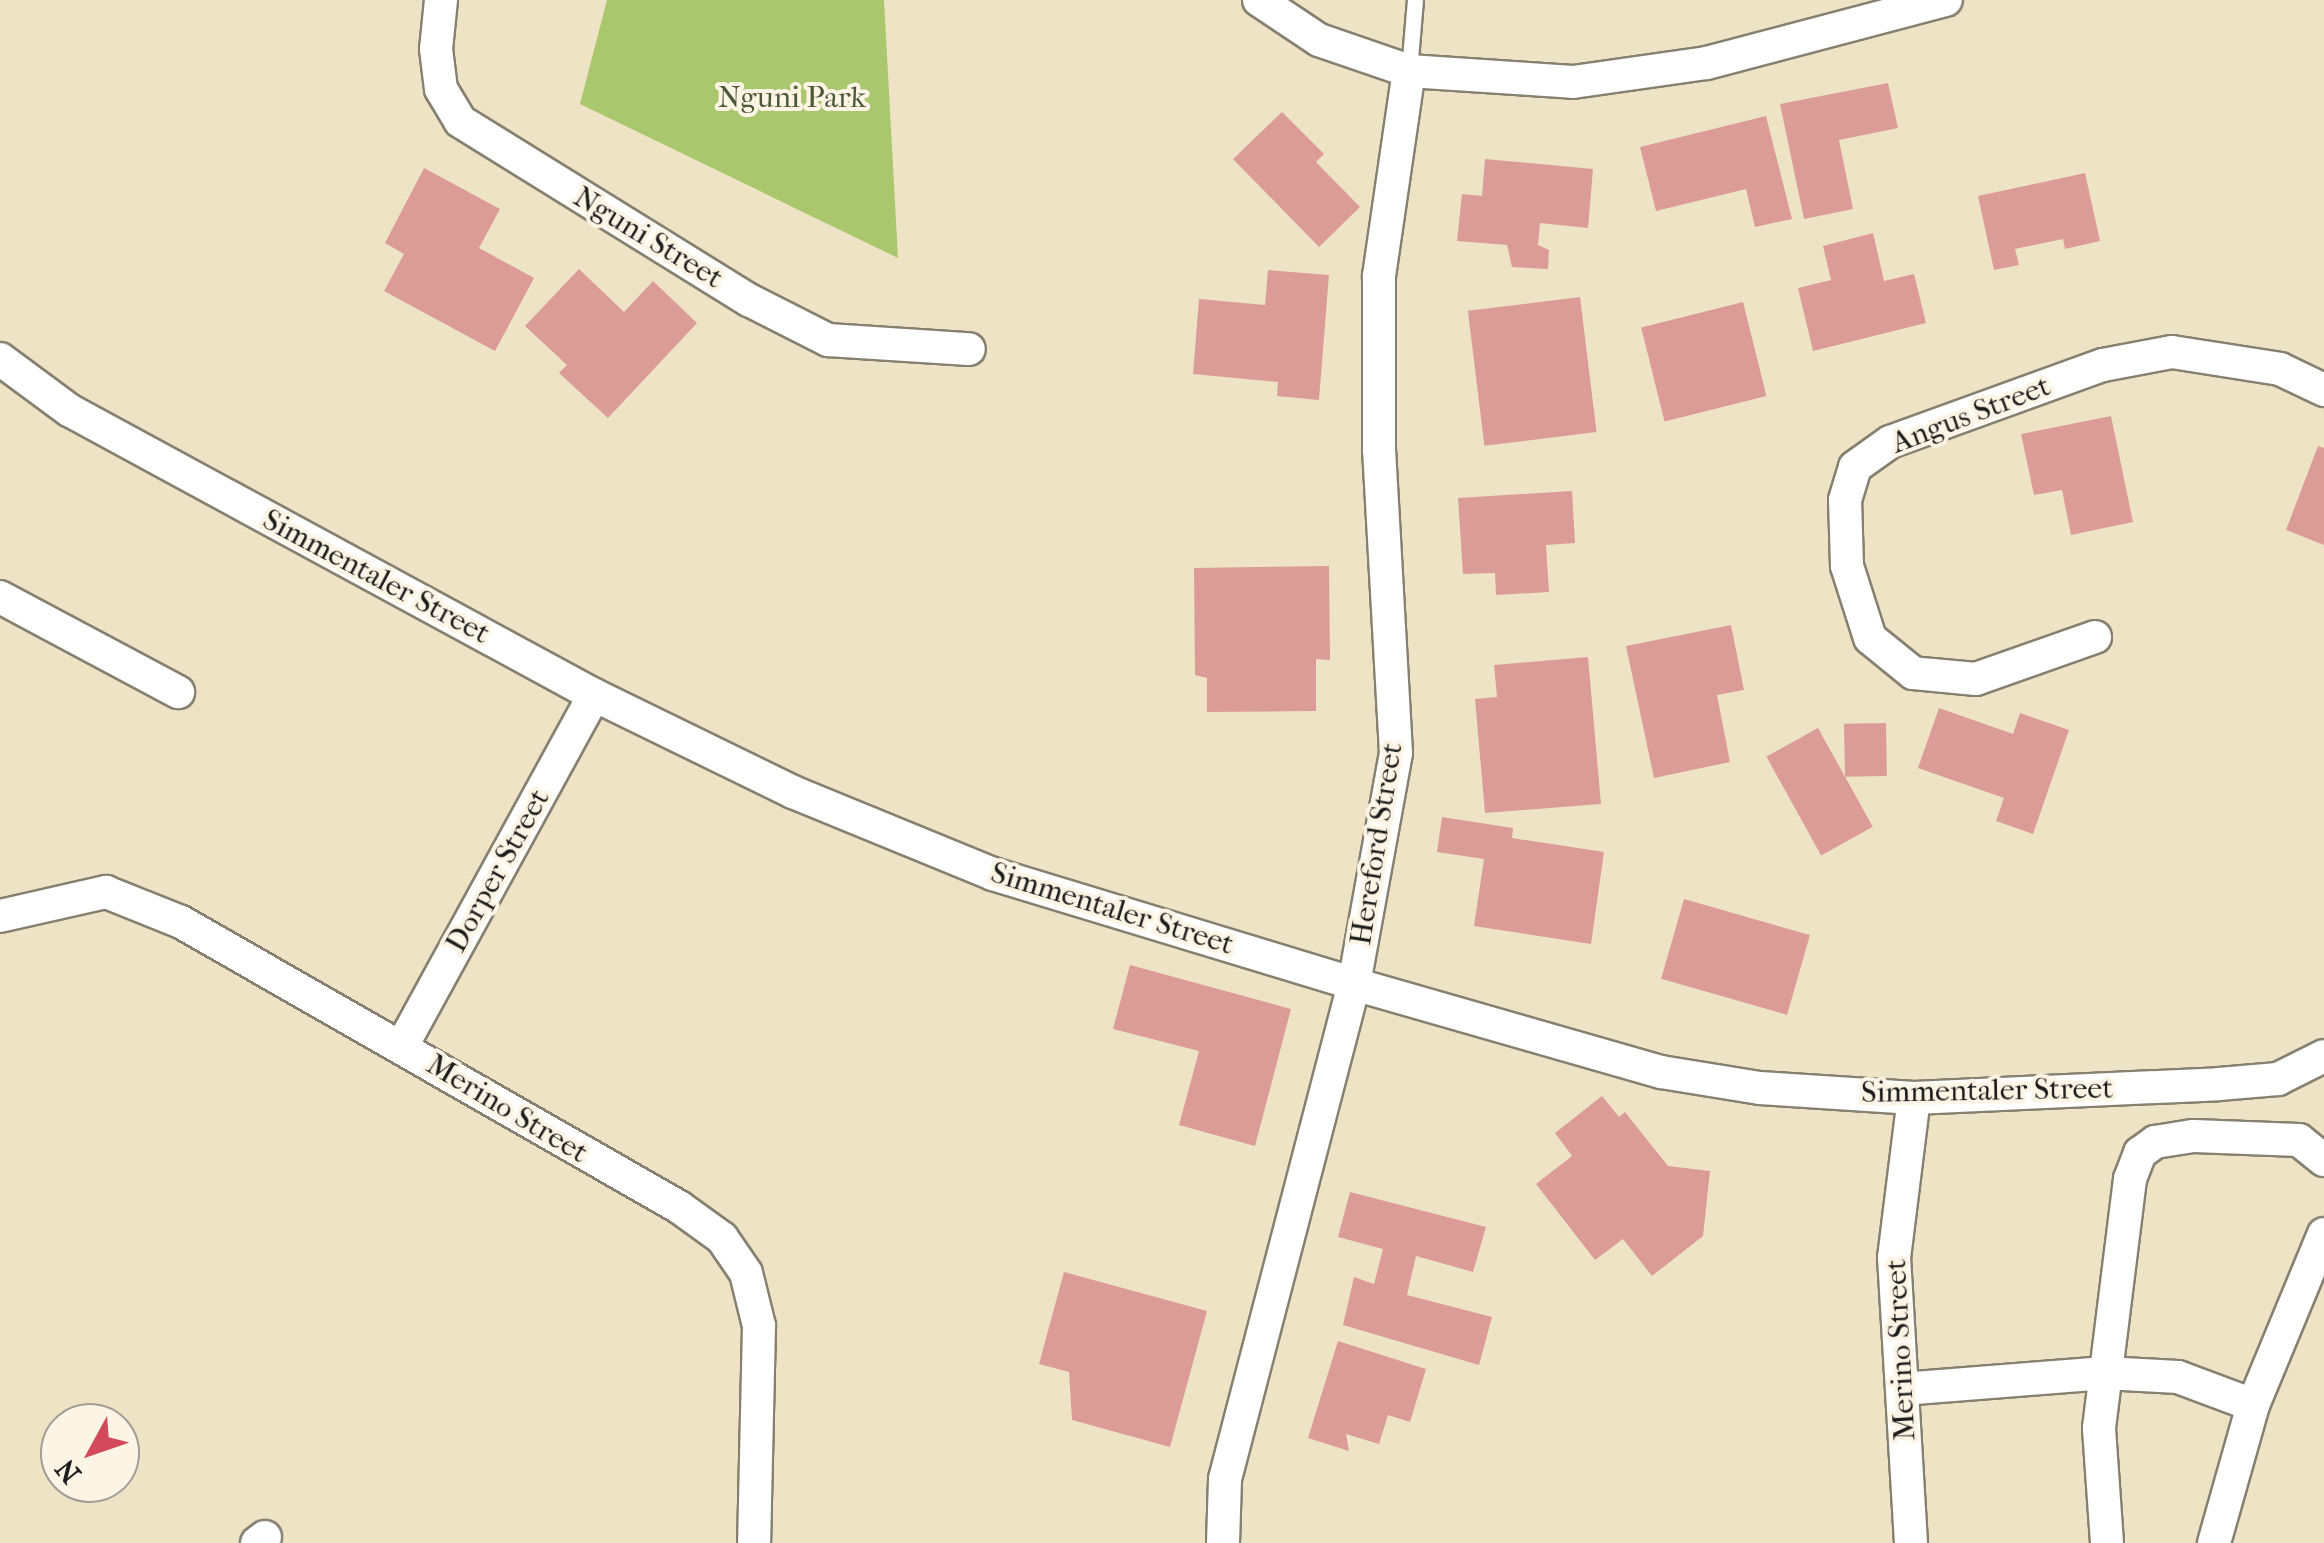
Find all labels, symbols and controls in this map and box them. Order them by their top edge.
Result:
park label: Nguni Park [718,80,866,116]
street label: Nguni Street [567,179,729,297]
street label: Angus Street [1887,368,2055,462]
street label: Simmentaler Street [256,502,496,652]
street label: Hereford Street [1343,740,1411,948]
street label: Dorper Street [438,783,558,959]
street label: Simmentaler Street [986,855,1238,963]
street label: Merino Street [420,1047,594,1171]
street label: Simmentaler Street [1861,1071,2113,1111]
street label: Merino Street [1878,1258,1924,1442]
north arrow [40,1403,140,1503]
text: N [49,1453,88,1490]

